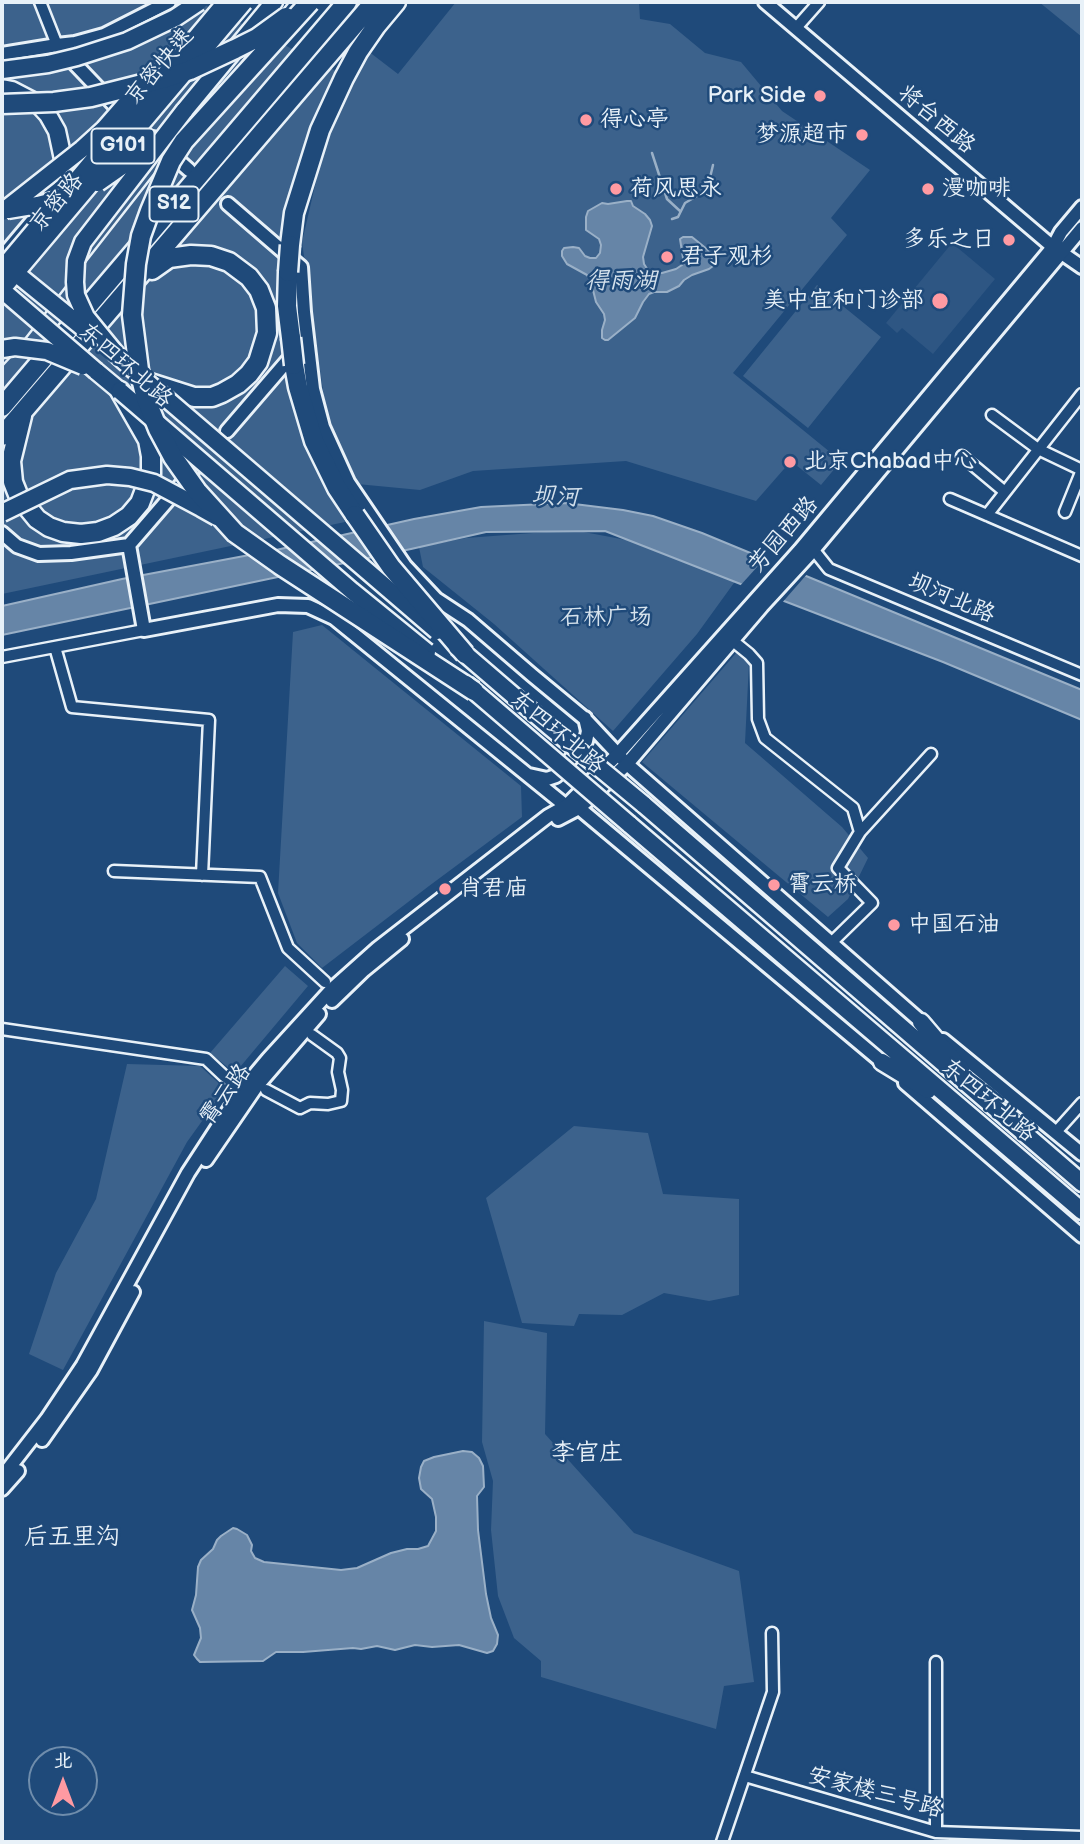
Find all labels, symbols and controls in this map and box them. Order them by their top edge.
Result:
street label: 京密快速 [120,23,200,111]
street label: 将台西路 [892,80,980,160]
place label: Park Side [708,82,806,110]
marker: Park Side [812,88,828,104]
place label: 得心亭 [600,106,669,134]
marker: 得心亭 [578,112,594,128]
place label: 梦源超市 [756,121,848,149]
marker: 梦源超市 [854,127,870,143]
road number: G101 [92,128,154,164]
street label: 京密路 [24,168,90,238]
place label: 荷风思永 [630,175,722,203]
place label: 漫咖啡 [942,175,1011,203]
marker: 荷风思永 [608,181,624,197]
marker: 漫咖啡 [920,181,936,197]
road number: S12 [150,186,198,222]
place label: 多乐之日 [903,226,995,254]
marker: 多乐之日 [1001,232,1017,248]
place label: 君子观杉 [681,243,773,271]
marker: 君子观杉 [659,249,675,265]
water label: 得雨湖 [585,268,657,296]
place label: 美中宜和门诊部 [763,287,924,315]
marker: 美中宜和门诊部 [930,291,950,311]
street label: 东四环北路 [73,318,177,414]
place label: 北京Chabad中心 [804,448,977,476]
marker: 北京Chabad中心 [782,454,798,470]
water label: 坝河 [531,483,579,513]
street label: 芳园西路 [743,491,825,579]
street label: 坝河北路 [903,568,999,630]
park label: 石林广场 [560,604,652,632]
street label: 东四环北路 [504,685,610,781]
place label: 霄云桥 [788,871,857,899]
place label: 肖君庙 [459,875,528,903]
marker: 霄云桥 [766,877,782,893]
marker: 肖君庙 [437,881,453,897]
place label: 中国石油 [908,911,1000,939]
marker: 中国石油 [886,917,902,933]
street label: 东四环北路 [935,1053,1041,1149]
street label: 霄云路 [195,1059,257,1131]
district label: 李官庄 [551,1440,623,1468]
district label: 后五里沟 [24,1524,120,1552]
north arrow [28,1746,98,1816]
text: 北 [53,1750,73,1773]
street label: 安家楼三号路 [805,1762,945,1824]

